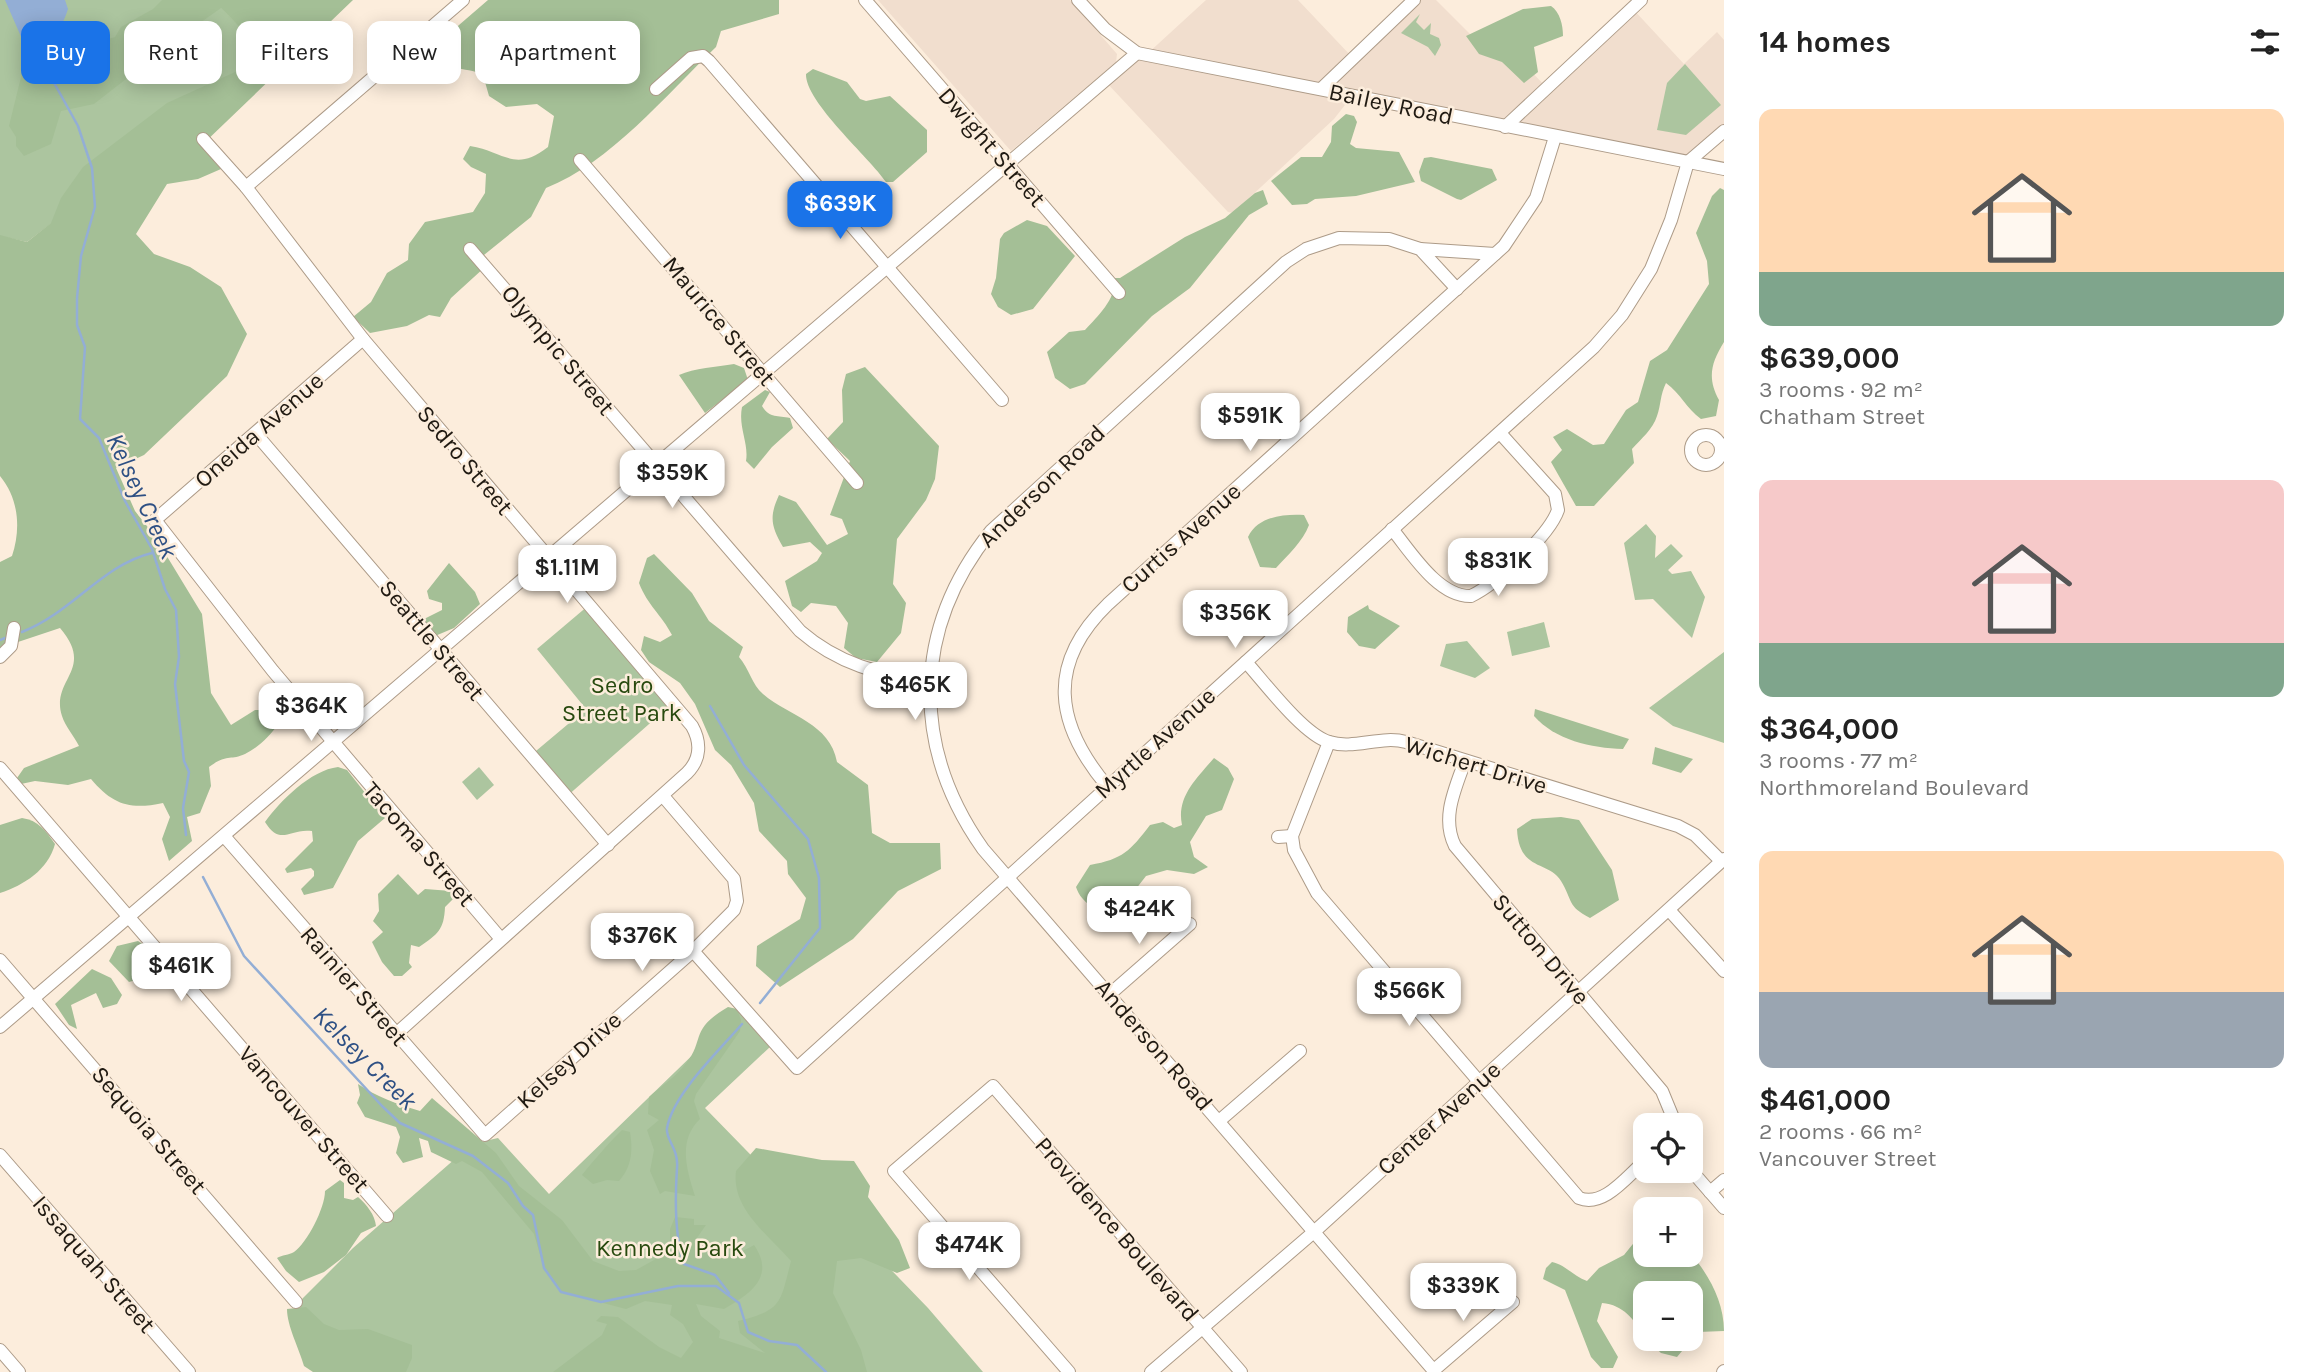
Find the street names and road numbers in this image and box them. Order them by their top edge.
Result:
street label: Bailey Road [1326,77,1456,131]
street label: Dwight Street [933,82,1051,212]
street label: Maurice Street [657,251,781,391]
street label: Olympic Street [496,279,620,421]
street label: Oneida Avenue [189,366,329,494]
street label: Sedro Street [411,400,519,520]
street label: Anderson Road [973,419,1111,553]
street label: Curtis Avenue [1115,477,1247,599]
street label: Seattle Street [373,574,491,706]
street label: Myrtle Avenue [1089,681,1221,805]
street label: Wichert Drive [1401,730,1551,800]
street label: Tacoma Street [357,776,481,912]
street label: Sutton Drive [1486,888,1596,1010]
street label: Rainier Street [294,920,414,1052]
street label: Anderson Road [1089,974,1219,1116]
street label: Kelsey Drive [511,1006,627,1114]
street label: Vancouver Street [233,1040,375,1198]
street label: Center Avenue [1372,1055,1506,1181]
street label: Sequoia Street [86,1060,212,1200]
street label: Providence Boulevard [1029,1131,1205,1327]
street label: Issaquah Street [27,1190,161,1338]

